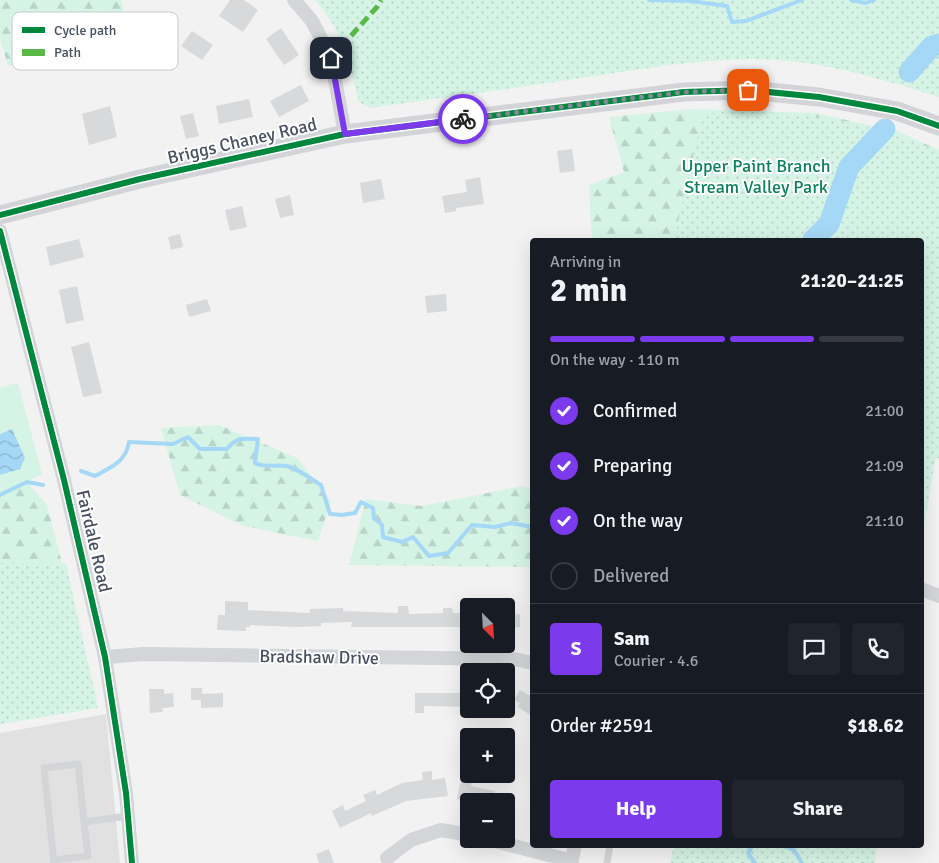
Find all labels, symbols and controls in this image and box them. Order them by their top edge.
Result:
legend [12,12,178,70]
text: Cycle path [54,22,116,39]
pin [310,37,352,79]
text: Path [54,44,81,61]
icon: home [317,44,345,72]
pin [727,69,769,111]
icon: bag [734,76,762,104]
courier [438,94,488,144]
icon: bike [449,105,477,133]
street label: Briggs Chaney Road [165,113,319,169]
park label: Upper Paint Branch Stream Valley Park [681,155,831,198]
text: Arriving in [550,252,621,272]
text: 21:20–21:25 [800,269,904,293]
text: 2 min [550,271,627,310]
text: On the way · 110 m [550,350,680,370]
icon: check [550,397,578,425]
text: Confirmed [593,399,677,423]
text: 21:00 [865,401,904,421]
icon: check [550,452,578,480]
text: Preparing [593,454,672,478]
text: 21:09 [865,456,904,476]
street label: Fairdale Road [72,488,116,594]
icon: check [550,507,578,535]
text: On the way [593,509,683,533]
text: 21:10 [865,511,904,531]
text: Delivered [593,564,669,588]
north arrow [460,598,515,652]
map controls [460,598,515,848]
button: chat [788,623,840,675]
button: phone [852,623,904,675]
text: Sam [614,627,650,651]
text: S [571,637,581,661]
street label: Bradshaw Drive [259,645,379,669]
text: Courier · 4.6 [614,651,698,671]
button: locate [460,663,515,718]
text: Order #2591 [550,714,653,738]
text: $18.62 [847,714,904,738]
button: + [460,728,515,783]
button: Help [550,780,722,838]
button: Share [732,780,904,838]
button: − [460,793,515,848]

